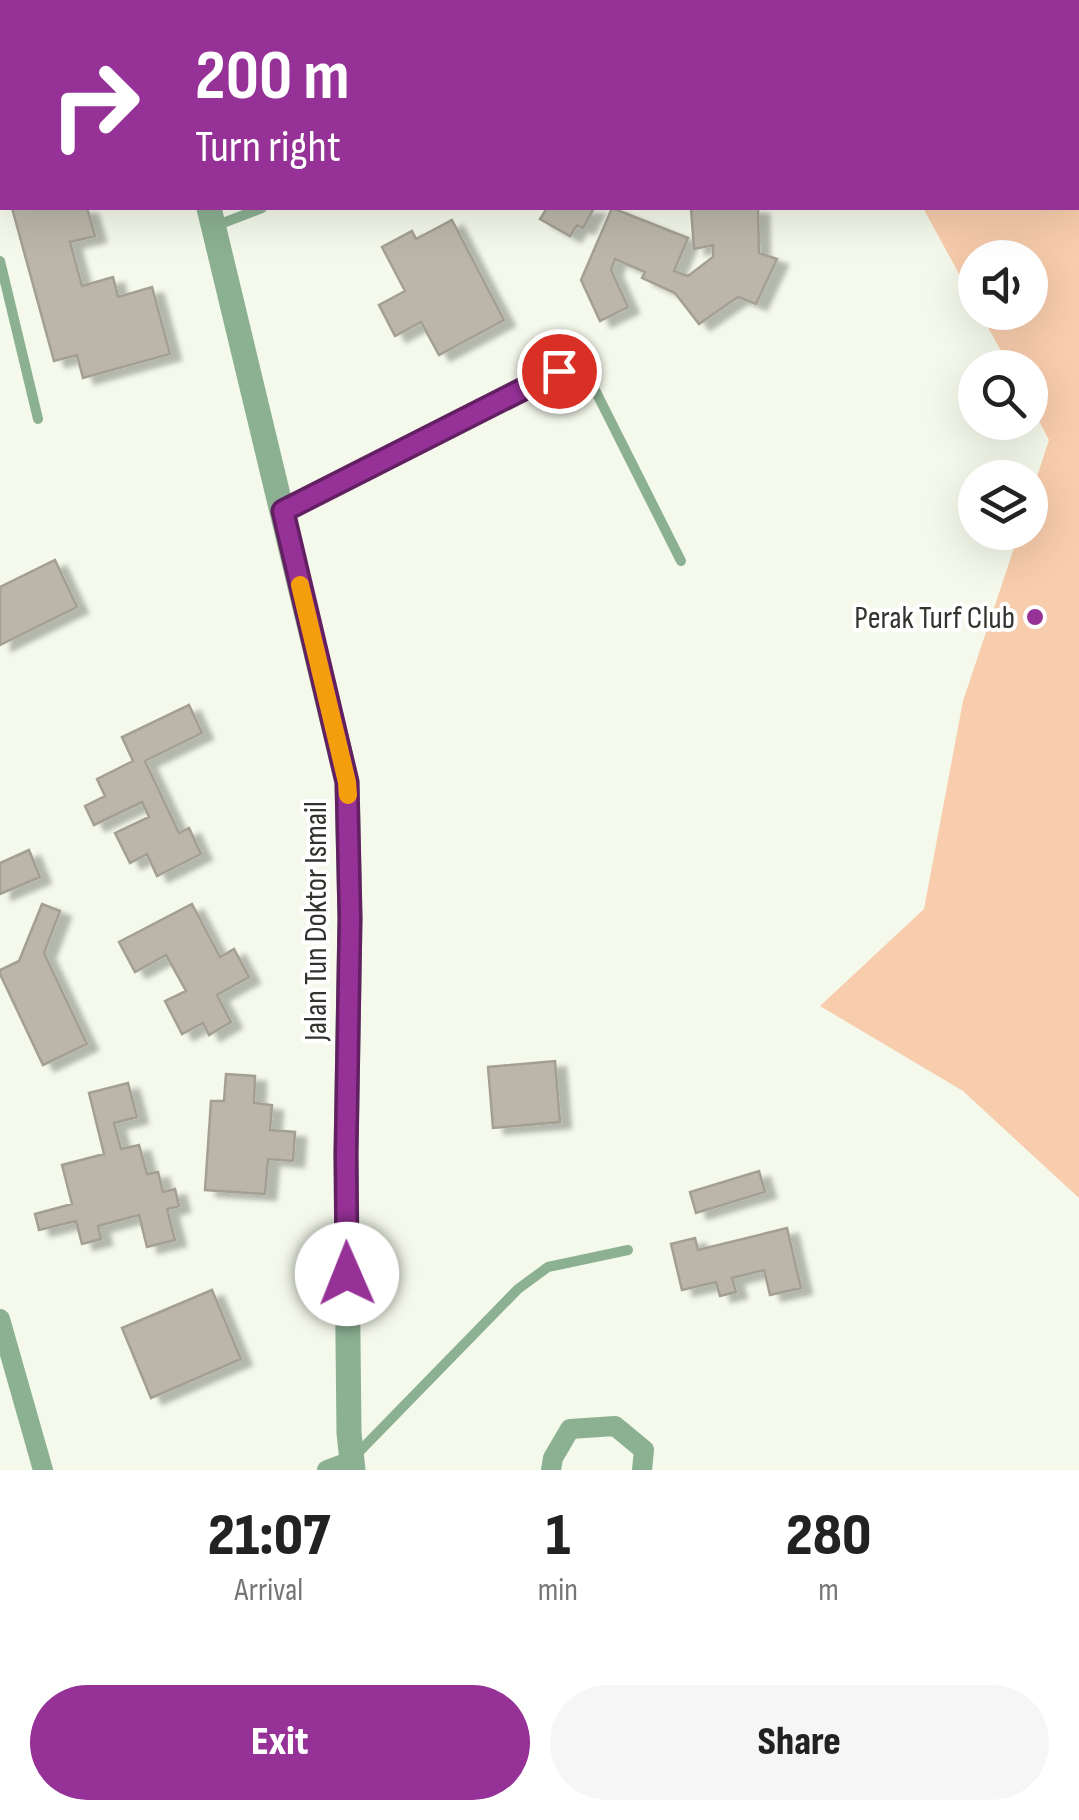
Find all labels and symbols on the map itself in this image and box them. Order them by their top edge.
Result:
pin [517,329,602,414]
place label: Perak Turf Club [854,599,1015,638]
marker: Perak Turf Club [1024,606,1046,628]
street label: Jalan Tun Doktor Ismail [297,801,336,1042]
position arrow [295,1222,399,1326]

